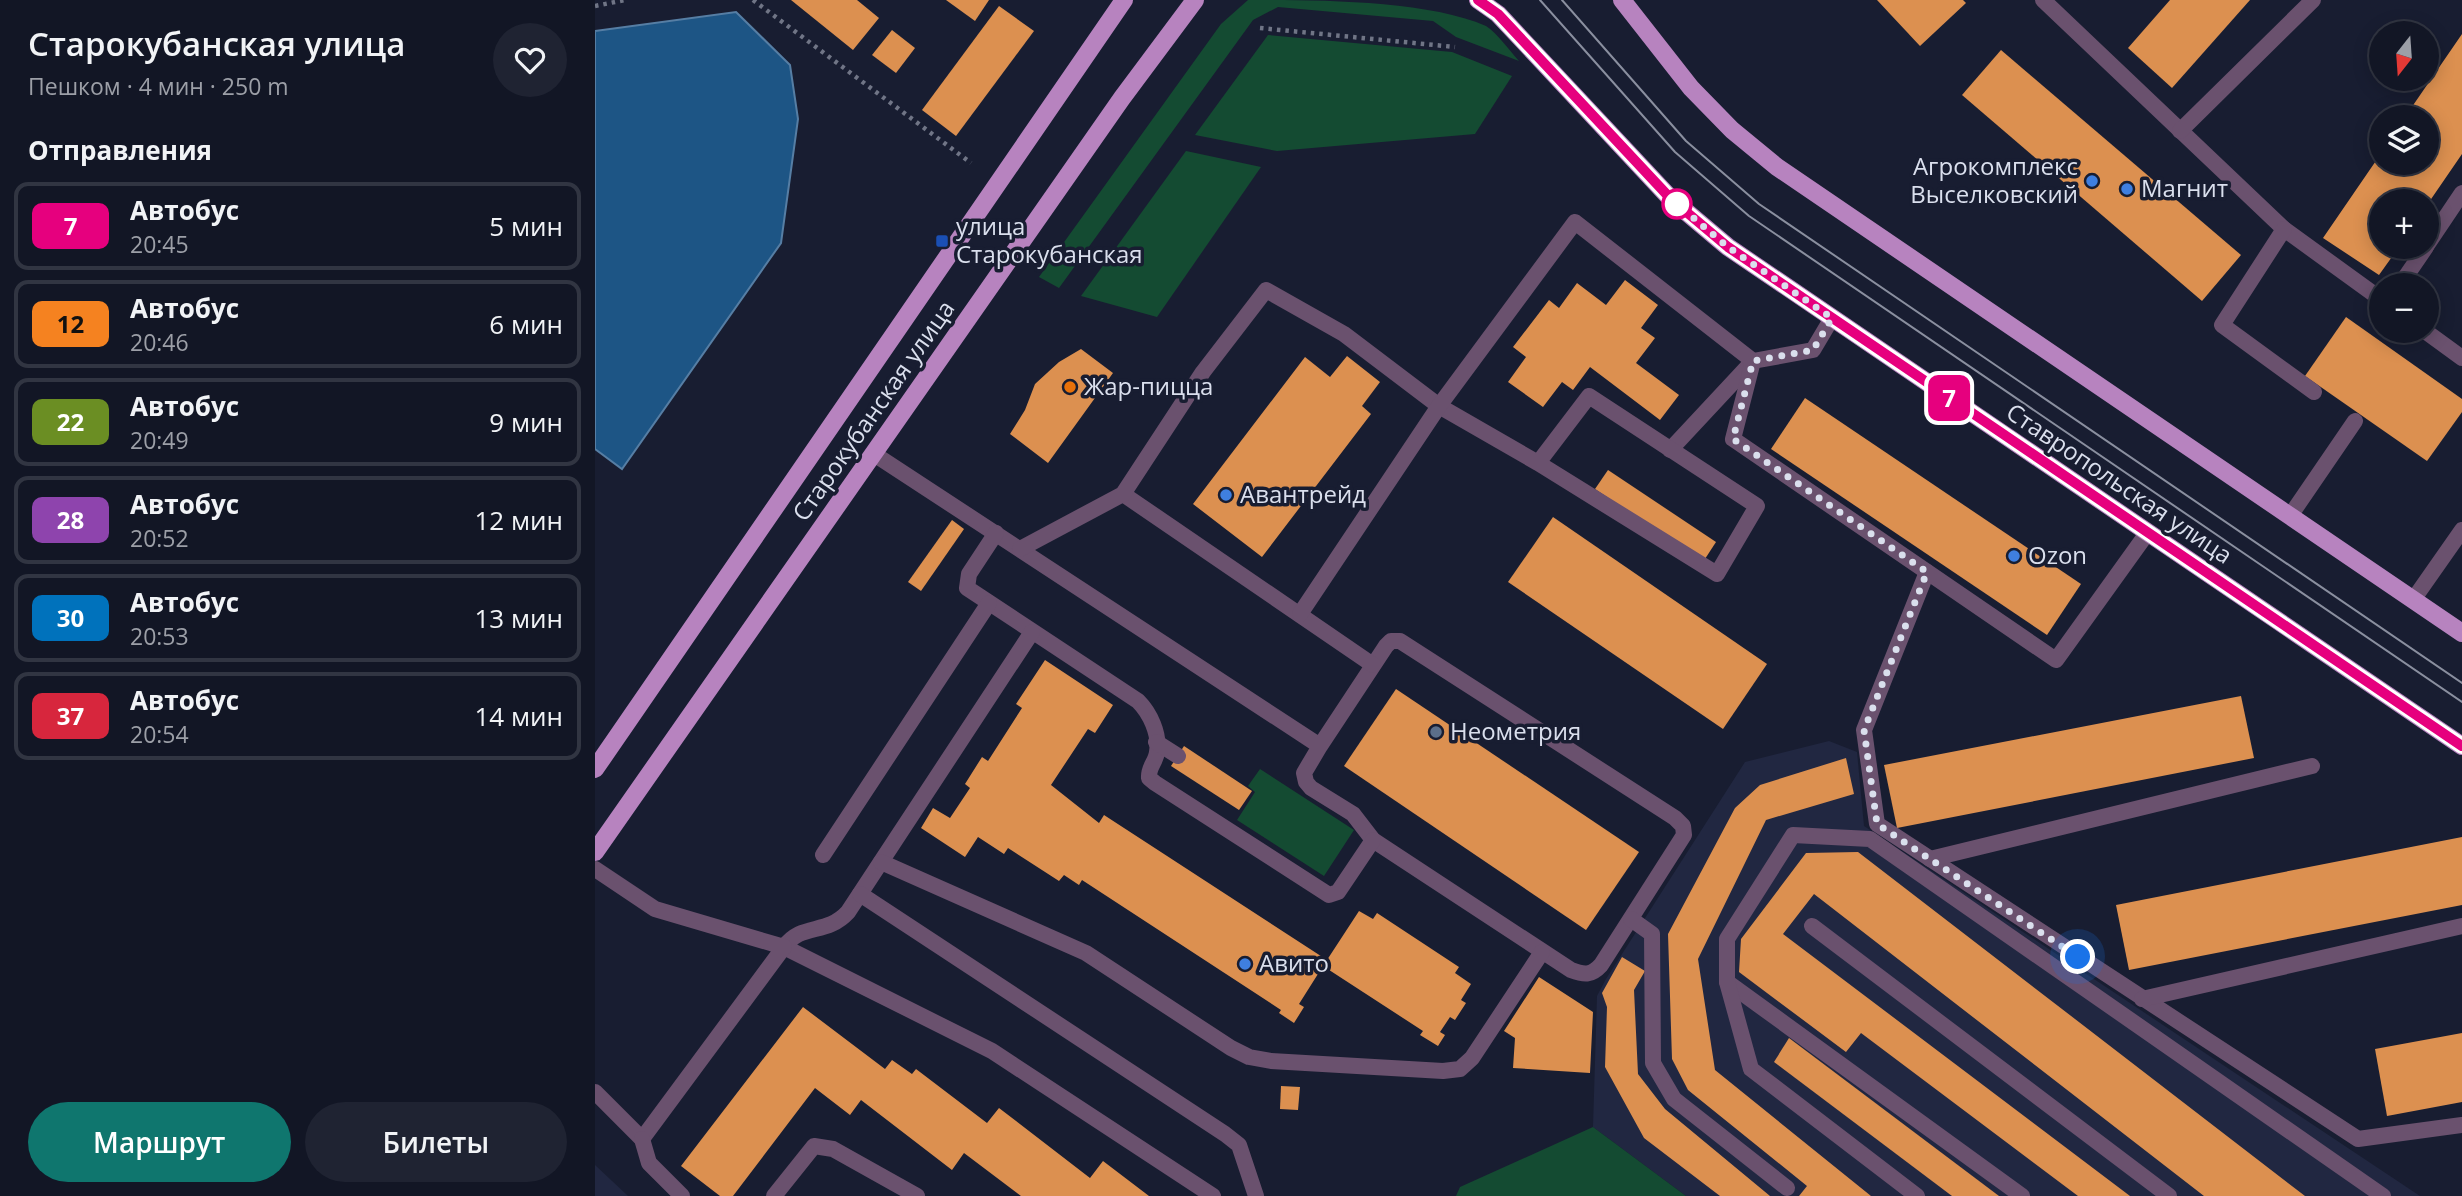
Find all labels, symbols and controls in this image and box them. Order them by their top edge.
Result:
text: Старокубанская улица [28,21,405,66]
north arrow [2369,21,2439,91]
map controls [2369,21,2439,343]
button: heart [493,23,567,97]
text: Пешком · 4 мин · 250 m [28,70,289,102]
button: layers [2369,105,2439,175]
text: Отправления [28,132,212,168]
place label: Агрокомплекс Выселковский [1910,149,2078,210]
place label: Магнит [2141,171,2228,204]
marker: Агрокомплекс Выселковский [2084,173,2100,189]
marker: Магнит [2119,181,2135,197]
unlabelled marker [1662,189,1692,219]
button: + [2369,189,2439,259]
text: Автобус [130,192,239,228]
text: 5 мин [489,208,563,244]
text: 7 [64,209,77,242]
place label: улица Старокубанская [956,209,1143,270]
text: 20:45 [130,228,189,260]
marker: улица Старокубанская [934,233,950,249]
button: − [2369,273,2439,343]
text: Автобус [130,290,239,326]
street label: Старокубанская улица [784,293,961,527]
text: 6 мин [489,306,563,342]
text: 12 [57,307,84,340]
text: 20:46 [130,326,189,358]
place label: Жар-пицца [1084,369,1213,402]
line badge: 7 [1926,375,1972,421]
marker: Жар-пицца [1062,379,1078,395]
text: 7 [1942,381,1956,414]
text: Автобус [130,388,239,424]
street label: Ставропольская улица [2000,395,2239,571]
text: 9 мин [489,404,563,440]
text: 22 [57,405,84,438]
text: 20:49 [130,424,189,456]
place label: Авантрейд [1240,477,1366,510]
text: Автобус [130,486,239,522]
marker: Авантрейд [1218,487,1234,503]
text: 12 мин [474,502,563,538]
text: 28 [57,503,84,536]
text: 20:52 [130,522,189,554]
place label: Ozon [2028,538,2087,571]
marker: Ozon [2006,548,2022,564]
text: Автобус [130,584,239,620]
text: 13 мин [474,600,563,636]
text: 30 [57,601,84,634]
text: 20:53 [130,620,189,652]
text: Автобус [130,682,239,718]
text: 14 мин [474,698,563,734]
text: 37 [57,699,84,732]
place label: Неометрия [1450,714,1581,747]
text: 20:54 [130,718,189,750]
marker: Неометрия [1428,724,1444,740]
your location [2060,939,2095,974]
place label: Авито [1259,946,1329,979]
marker: Авито [1237,956,1253,972]
button: Маршрут [28,1102,291,1182]
button: Билеты [305,1102,567,1182]

